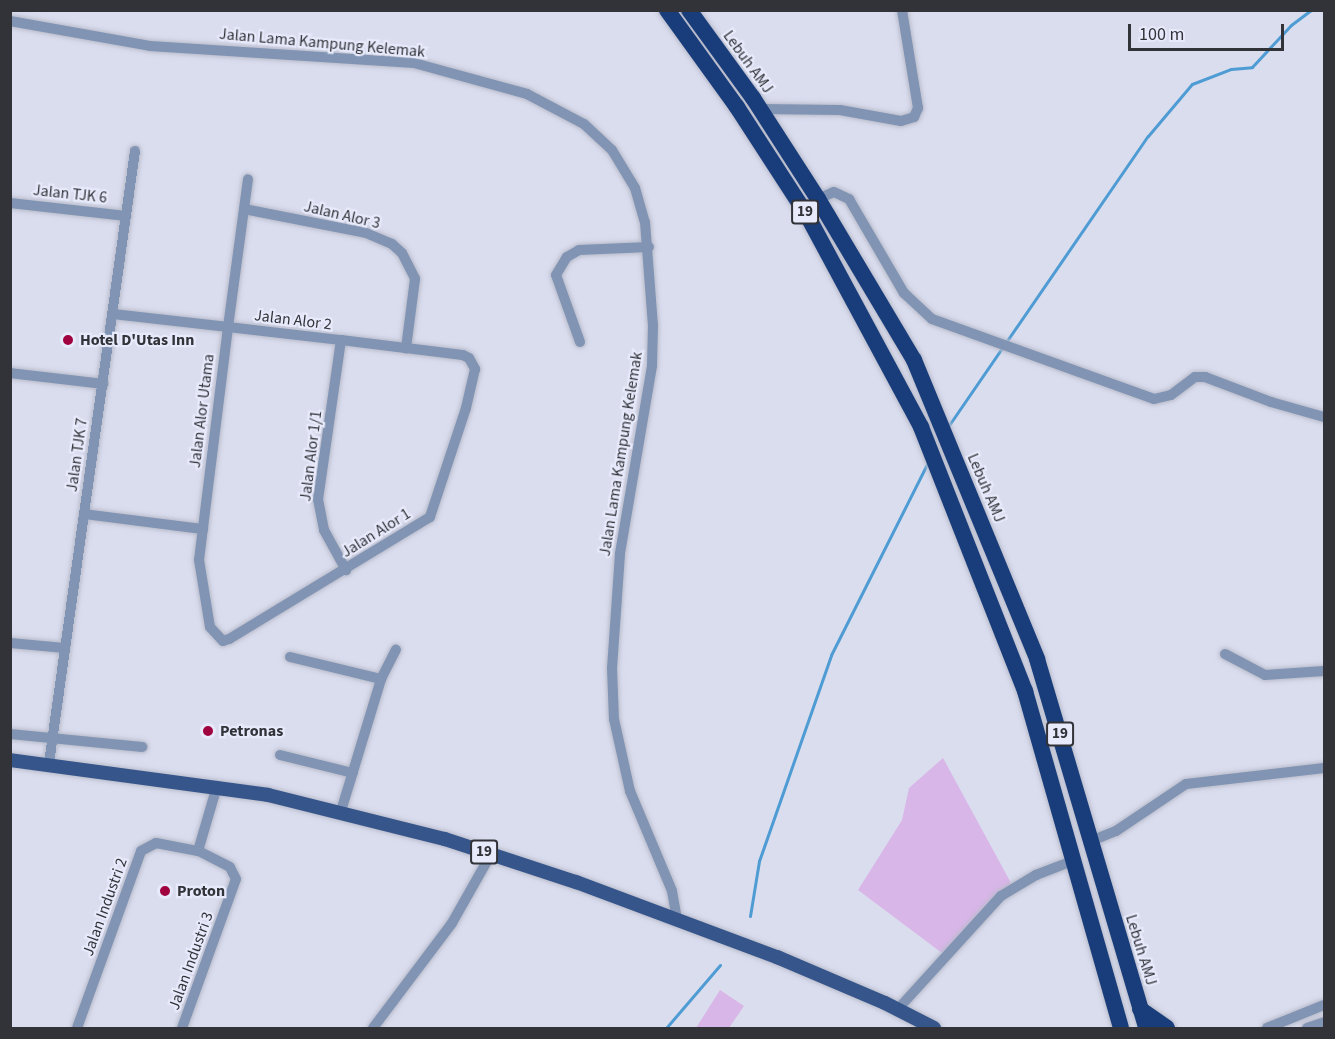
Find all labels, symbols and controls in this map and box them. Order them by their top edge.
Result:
scale bar [1131,12,1287,50]
text: 100 m [1139,22,1184,47]
street label: Jalan Lama Kampung Kelemak [218,24,426,62]
street label: Lebuh AMJ [719,27,777,97]
street label: Jalan TJK 6 [32,181,108,207]
street label: Jalan Alor 3 [302,197,382,233]
road number: 19 [790,200,820,224]
street label: Jalan Alor 2 [253,306,333,334]
place label: Hotel D'Utas Inn [80,330,194,350]
marker: Hotel D'Utas Inn [61,333,75,347]
street label: Jalan Lama Kampung Kelemak [595,350,647,558]
street label: Jalan Alor Utama [185,353,219,469]
street label: Jalan Alor 1/1 [296,409,326,503]
street label: Jalan TJK 7 [62,417,92,493]
street label: Lebuh AMJ [963,451,1009,525]
street label: Jalan Alor 1 [338,504,414,562]
place label: Petronas [220,721,283,741]
road number: 19 [1045,722,1075,746]
marker: Petronas [201,724,215,738]
road number: 19 [469,840,499,864]
street label: Jalan Industri 2 [78,855,132,959]
place label: Proton [177,881,225,901]
marker: Proton [158,884,172,898]
street label: Jalan Industri 3 [164,909,218,1013]
street label: Lebuh AMJ [1121,912,1161,988]

